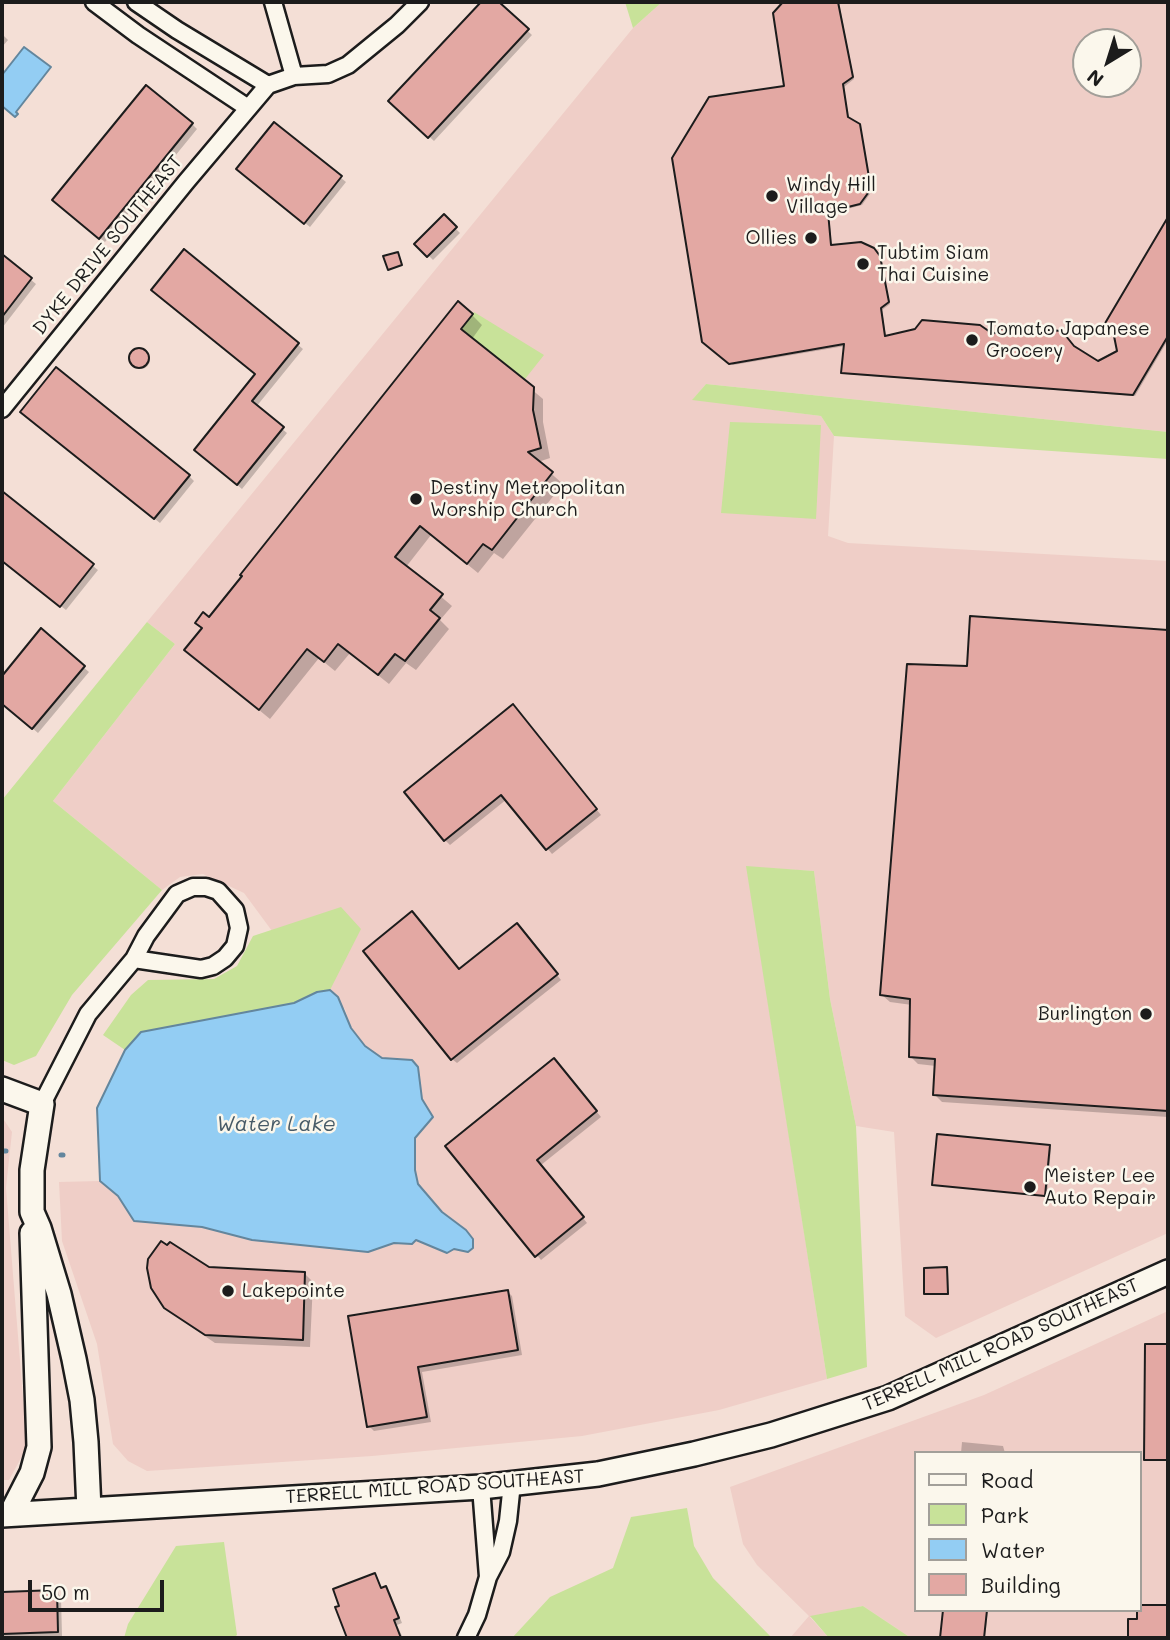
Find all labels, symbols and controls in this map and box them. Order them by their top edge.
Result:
north arrow [1072,28,1142,98]
text: N [1082,64,1108,93]
street label: DYKE DRIVE SOUTHEAST [28,151,188,339]
place label: Windy Hill Village [786,174,876,218]
marker: Windy Hill Village [764,188,780,204]
place label: Ollies [746,227,797,249]
marker: Ollies [803,230,819,246]
place label: Tubtim Siam Thai Cuisine [877,242,989,286]
marker: Tubtim Siam Thai Cuisine [855,256,871,272]
place label: Tomato Japanese Grocery [986,318,1150,362]
marker: Tomato Japanese Grocery [964,332,980,348]
place label: Destiny Metropolitan Worship Church [430,477,625,521]
marker: Destiny Metropolitan Worship Church [408,491,424,507]
place label: Burlington [1038,1003,1132,1025]
marker: Burlington [1138,1006,1154,1022]
water label: Water Lake [216,1112,336,1138]
place label: Meister Lee Auto Repair [1044,1165,1156,1209]
marker: Meister Lee Auto Repair [1022,1179,1038,1195]
street label: TERRELL MILL ROAD SOUTHEAST [859,1274,1143,1416]
place label: Lakepointe [242,1280,345,1302]
marker: Lakepointe [220,1283,236,1299]
legend [914,1451,1142,1612]
street label: TERRELL MILL ROAD SOUTHEAST [285,1465,585,1509]
text: Road [981,1466,1033,1493]
text: Park [981,1501,1029,1528]
text: Water [981,1536,1045,1563]
scale bar [32,1566,168,1610]
text: Building [981,1571,1061,1598]
text: 50 m [41,1578,90,1605]

